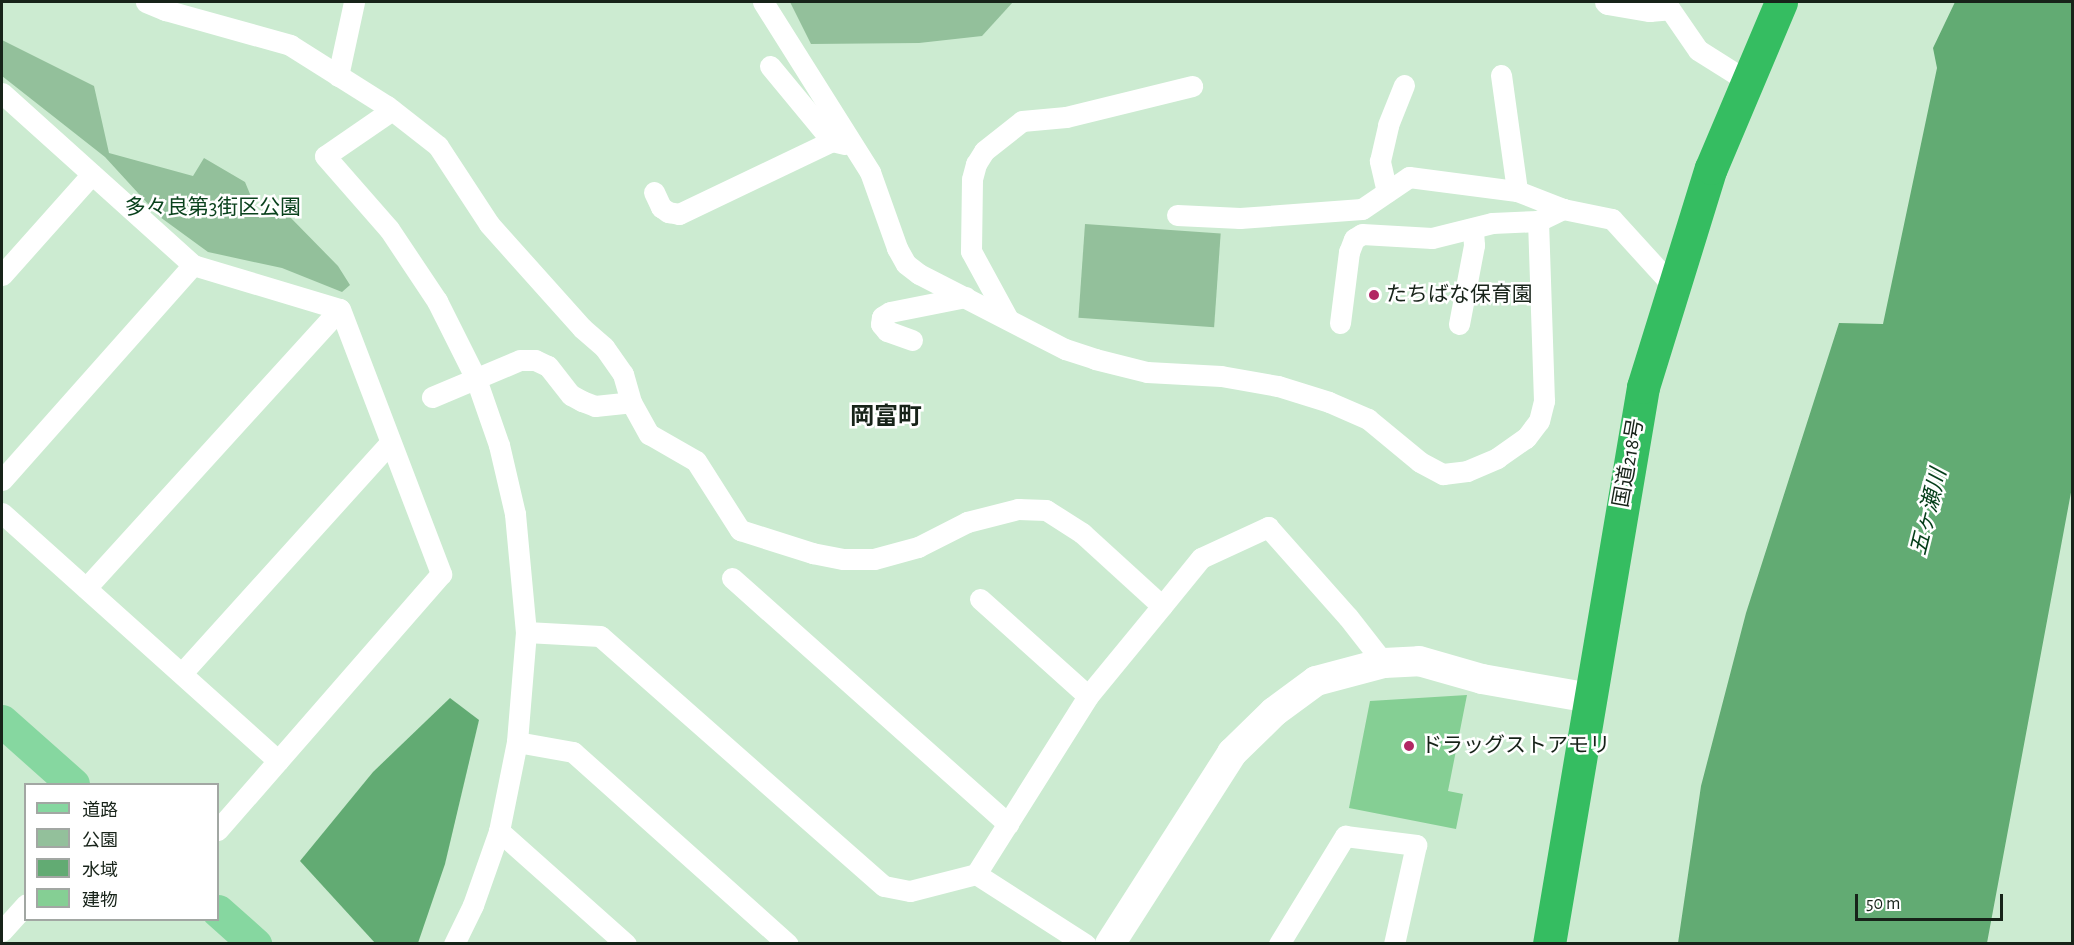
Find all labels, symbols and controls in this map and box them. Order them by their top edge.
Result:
park label: 多々良第3街区公園 [125,195,301,221]
place label: たちばな保育園 [1386,282,1533,308]
marker: たちばな保育園 [1367,288,1381,302]
district label: 岡富町 [850,404,922,432]
street label: 国道218号 [1609,417,1649,509]
water label: 五ヶ瀬川 [1906,466,1952,558]
place label: ドラッグストアモリ [1421,733,1610,759]
marker: ドラッグストアモリ [1402,739,1416,753]
legend [24,783,219,921]
text: 道路 [82,802,118,820]
text: 公園 [82,832,118,850]
text: 水域 [82,862,118,880]
scale bar [1858,882,2006,920]
text: 建物 [82,892,118,910]
text: 50 m [1866,895,1900,913]

